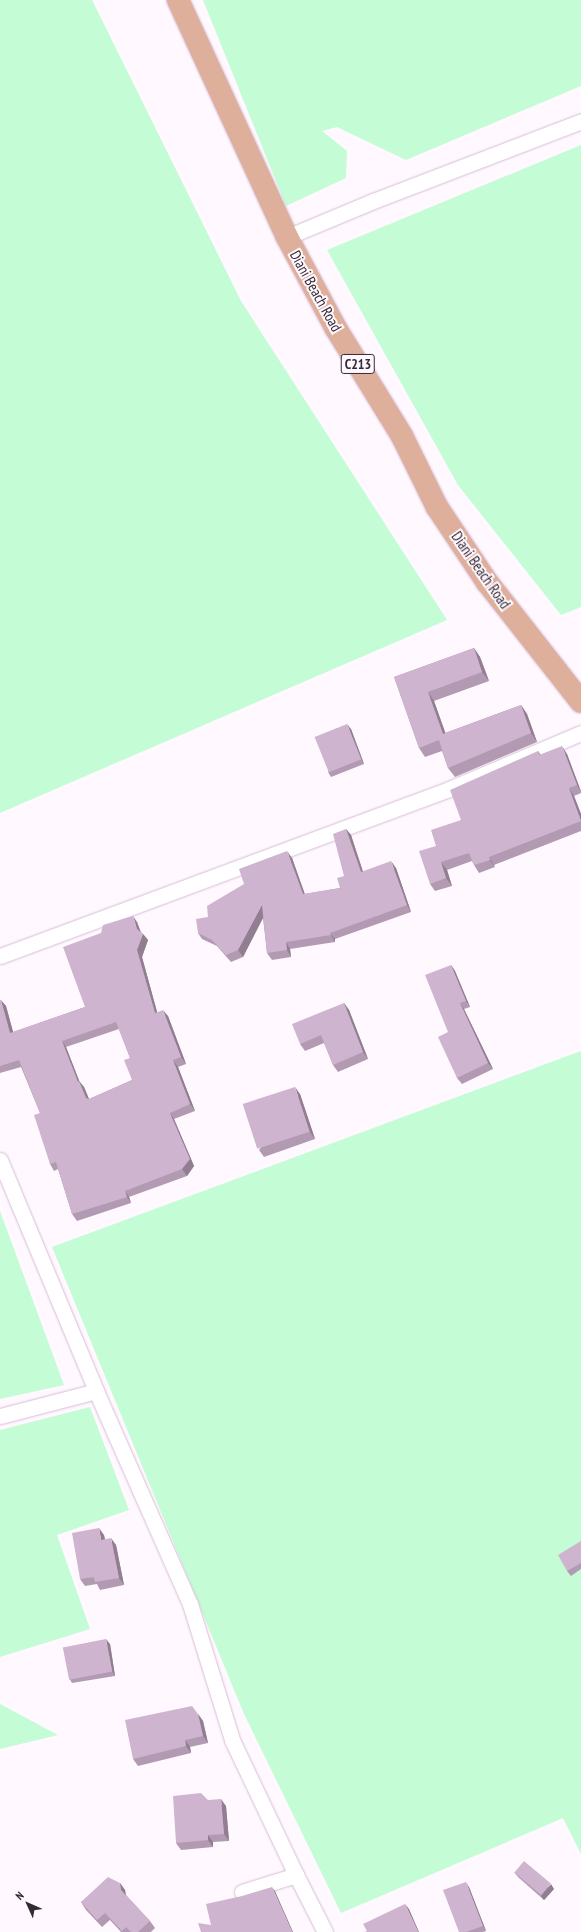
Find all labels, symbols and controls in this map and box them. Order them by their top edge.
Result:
street label: Diani Beach Road [286,247,346,335]
road number: C213 [340,352,376,376]
street label: Diani Beach Road [448,528,514,612]
north arrow [8,1884,48,1924]
text: N [12,1888,27,1903]

